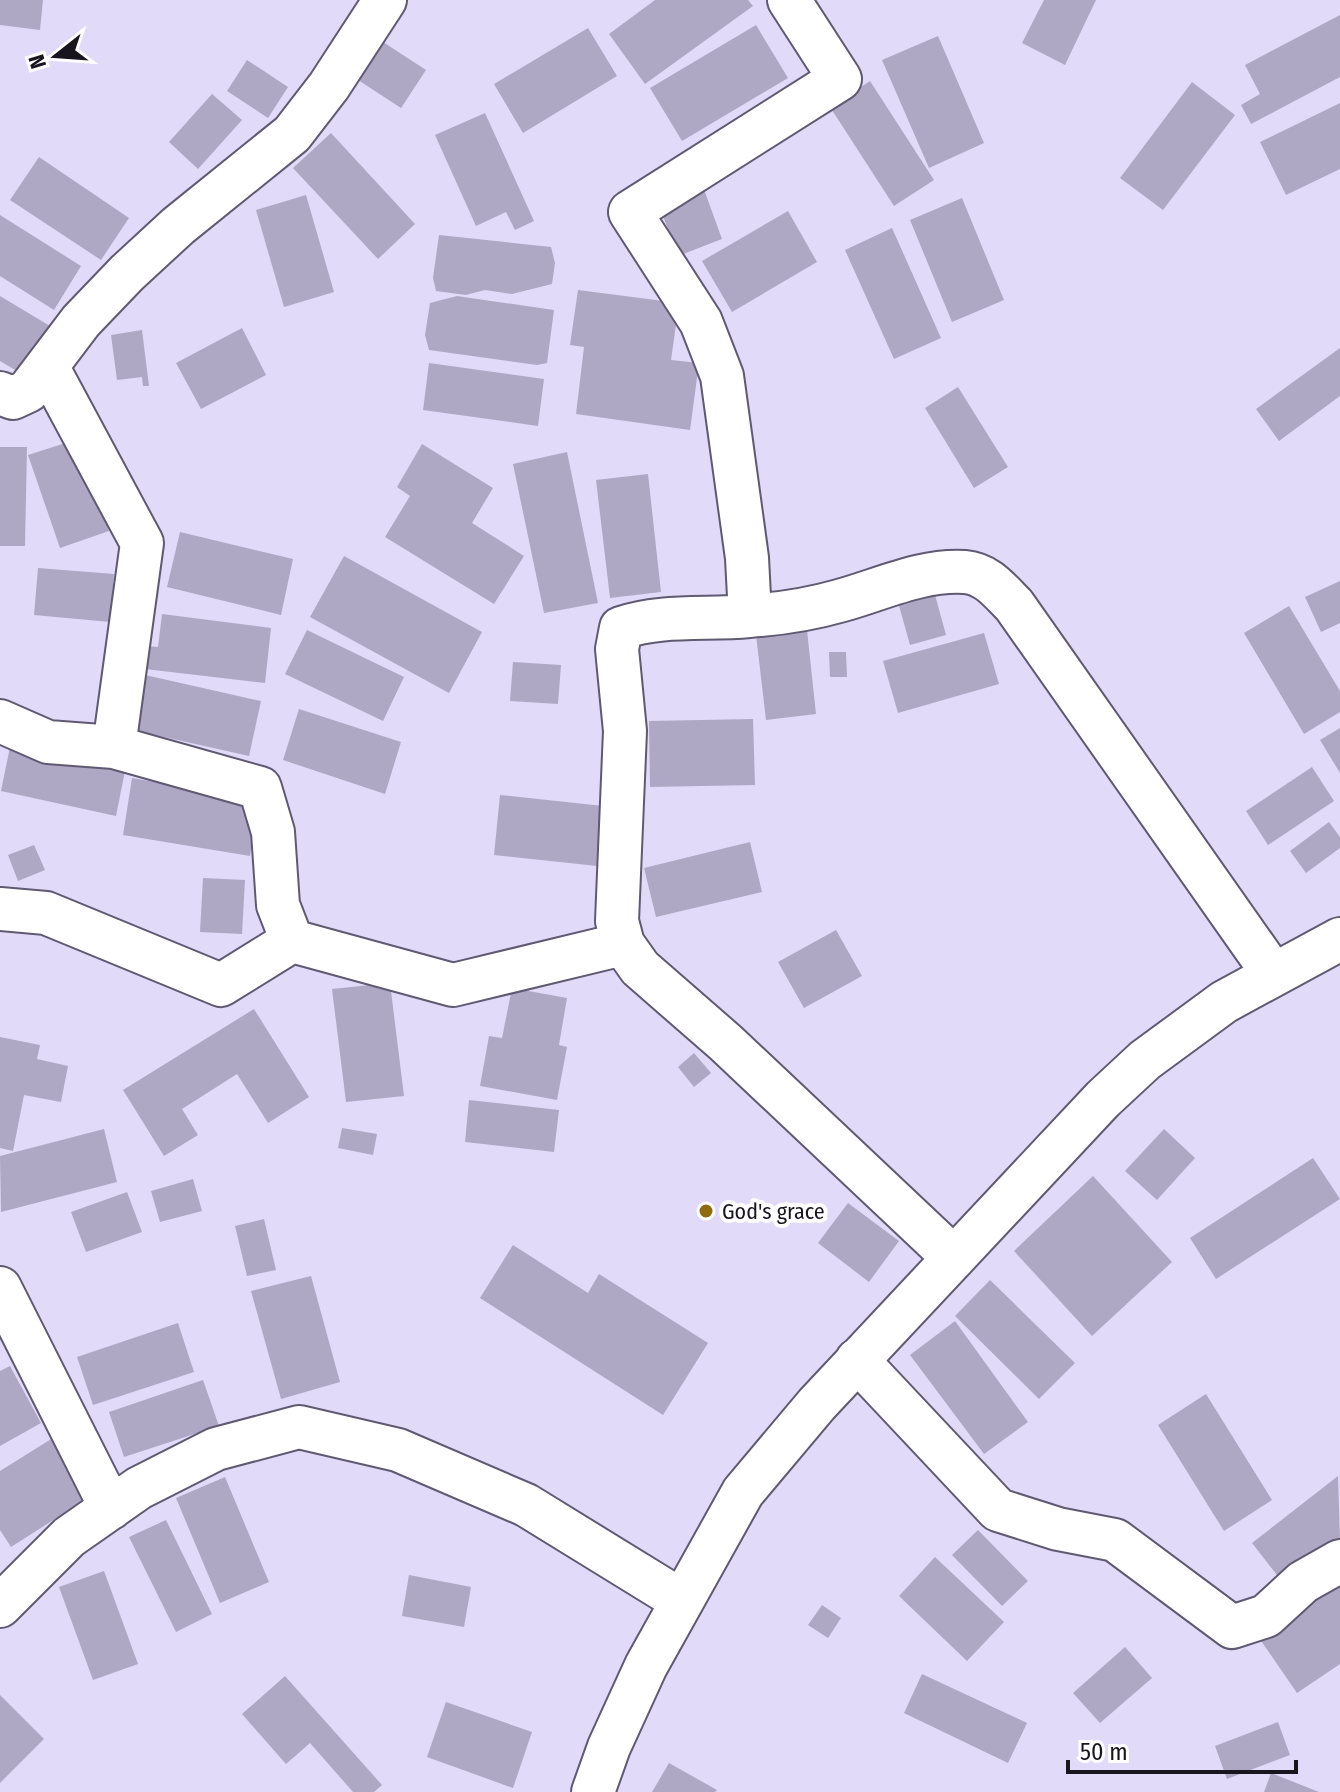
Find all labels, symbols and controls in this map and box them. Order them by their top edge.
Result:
north arrow [16,16,96,96]
text: N [23,51,52,72]
place label: God's grace [722,1198,825,1225]
marker: God's grace [697,1202,715,1220]
scale bar [1068,1724,1296,1774]
text: 50 m [1080,1738,1128,1766]

